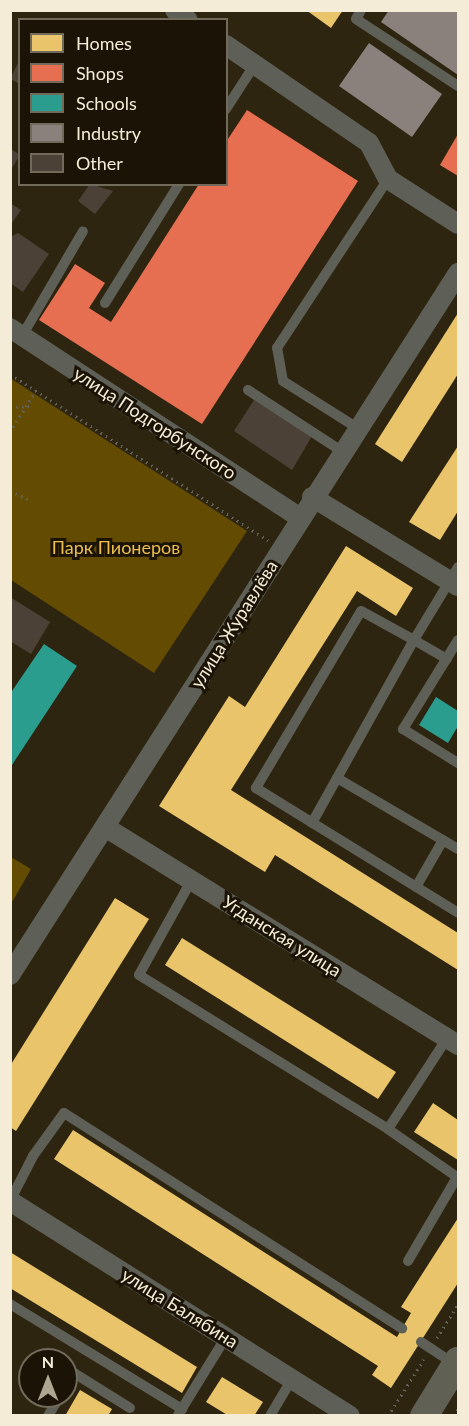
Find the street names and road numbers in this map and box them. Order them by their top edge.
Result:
street label: улица Подгорбунского [70,362,240,484]
street label: улица Журавлёва [186,556,282,692]
street label: Угданская улица [219,891,345,981]
street label: улица Балябина [118,1264,242,1352]

